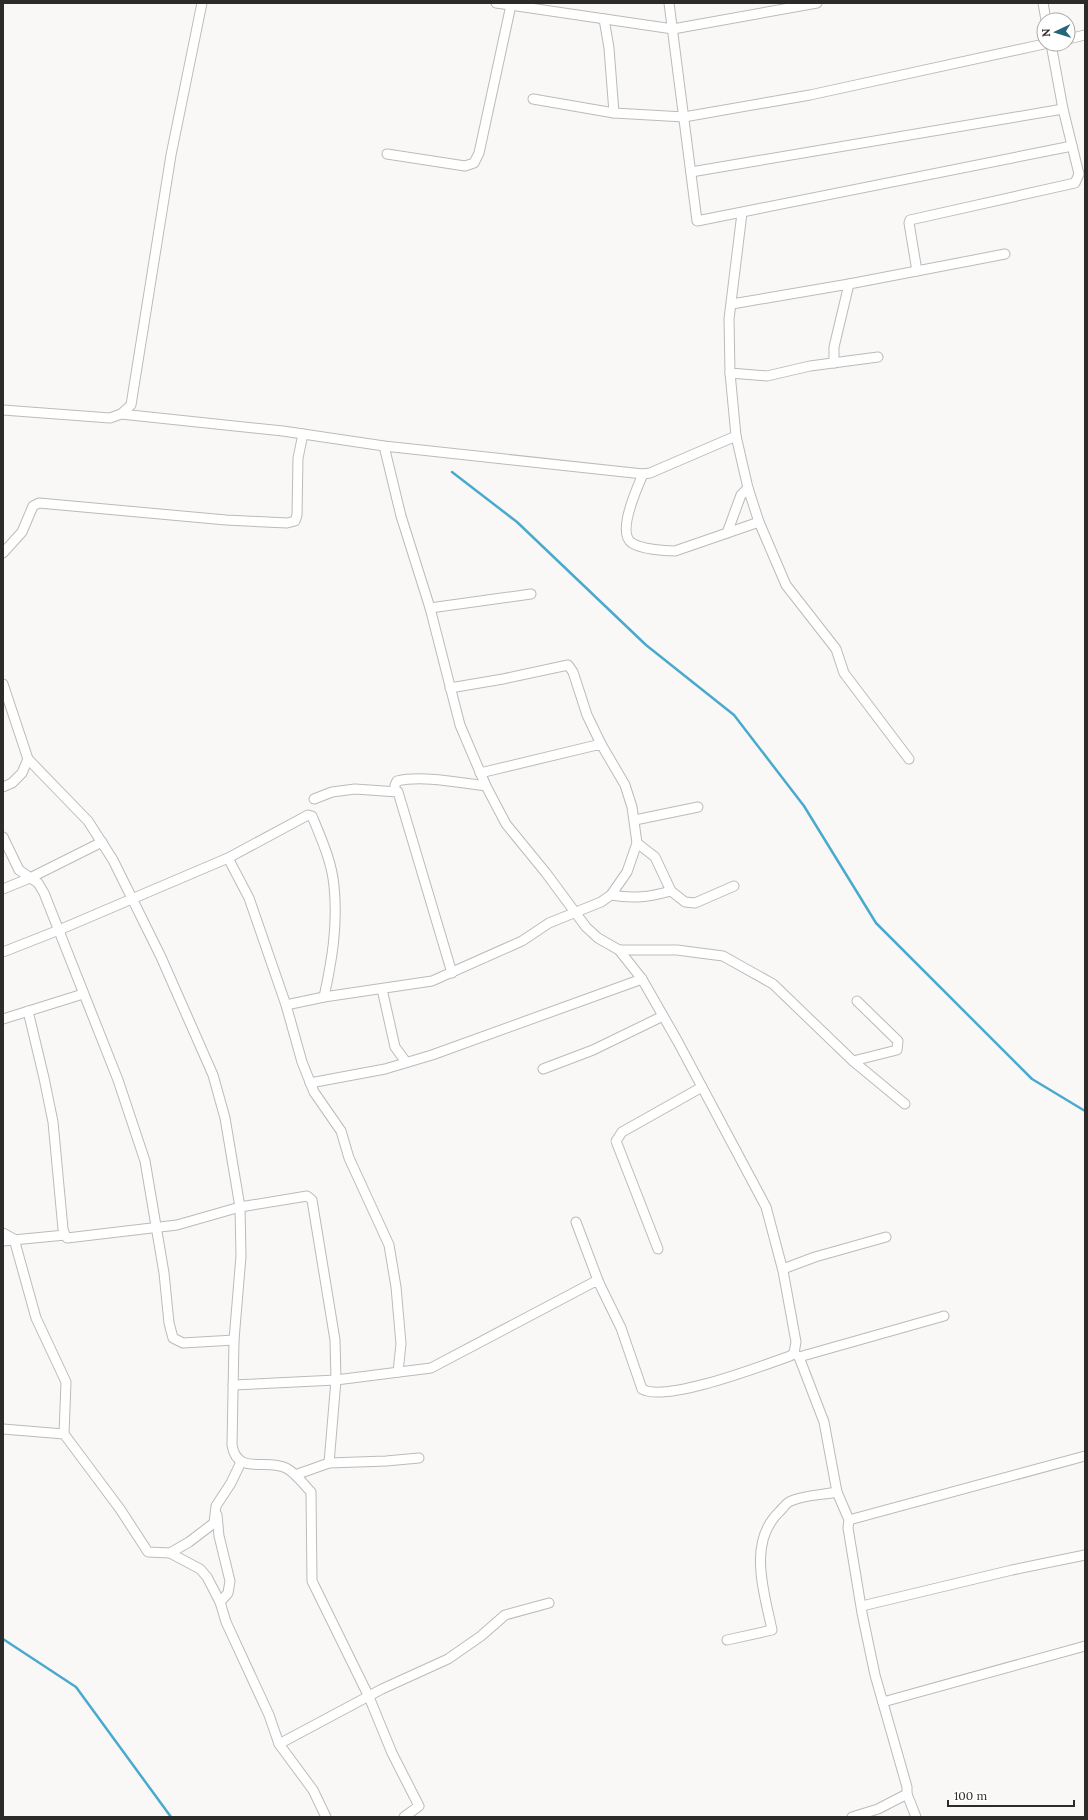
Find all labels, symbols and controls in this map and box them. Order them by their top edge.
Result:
north arrow [1036,12,1076,52]
text: N [1039,27,1053,37]
scale bar [948,1782,1074,1808]
text: 100 m [954,1788,987,1803]

